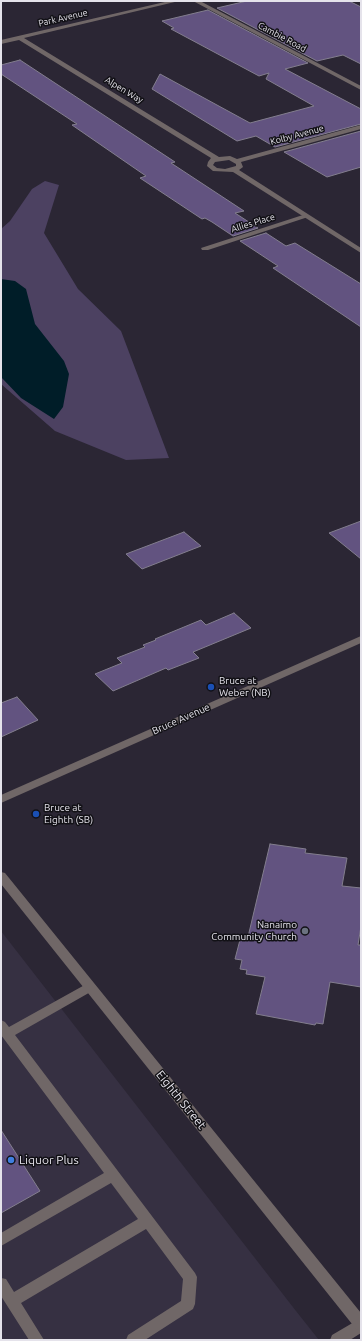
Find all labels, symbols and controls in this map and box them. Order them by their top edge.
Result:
street label: Park Avenue [37,7,89,29]
street label: Cambie Road [256,20,308,54]
street label: Alpen Way [103,74,145,106]
street label: Kolby Avenue [269,123,325,147]
street label: Allies Place [230,211,276,235]
place label: Bruce at Weber (NB) [219,675,271,698]
marker: Bruce at Weber (NB) [206,682,216,692]
street label: Bruce Avenue [150,701,212,737]
place label: Bruce at Eighth (SB) [44,802,93,826]
marker: Bruce at Eighth (SB) [31,809,41,819]
place label: Nanaimo Community Church [211,919,297,942]
marker: Nanaimo Community Church [300,926,310,936]
street label: Eighth Street [153,1068,209,1132]
place label: Liquor Plus [19,1153,79,1167]
marker: Liquor Plus [6,1155,16,1165]

